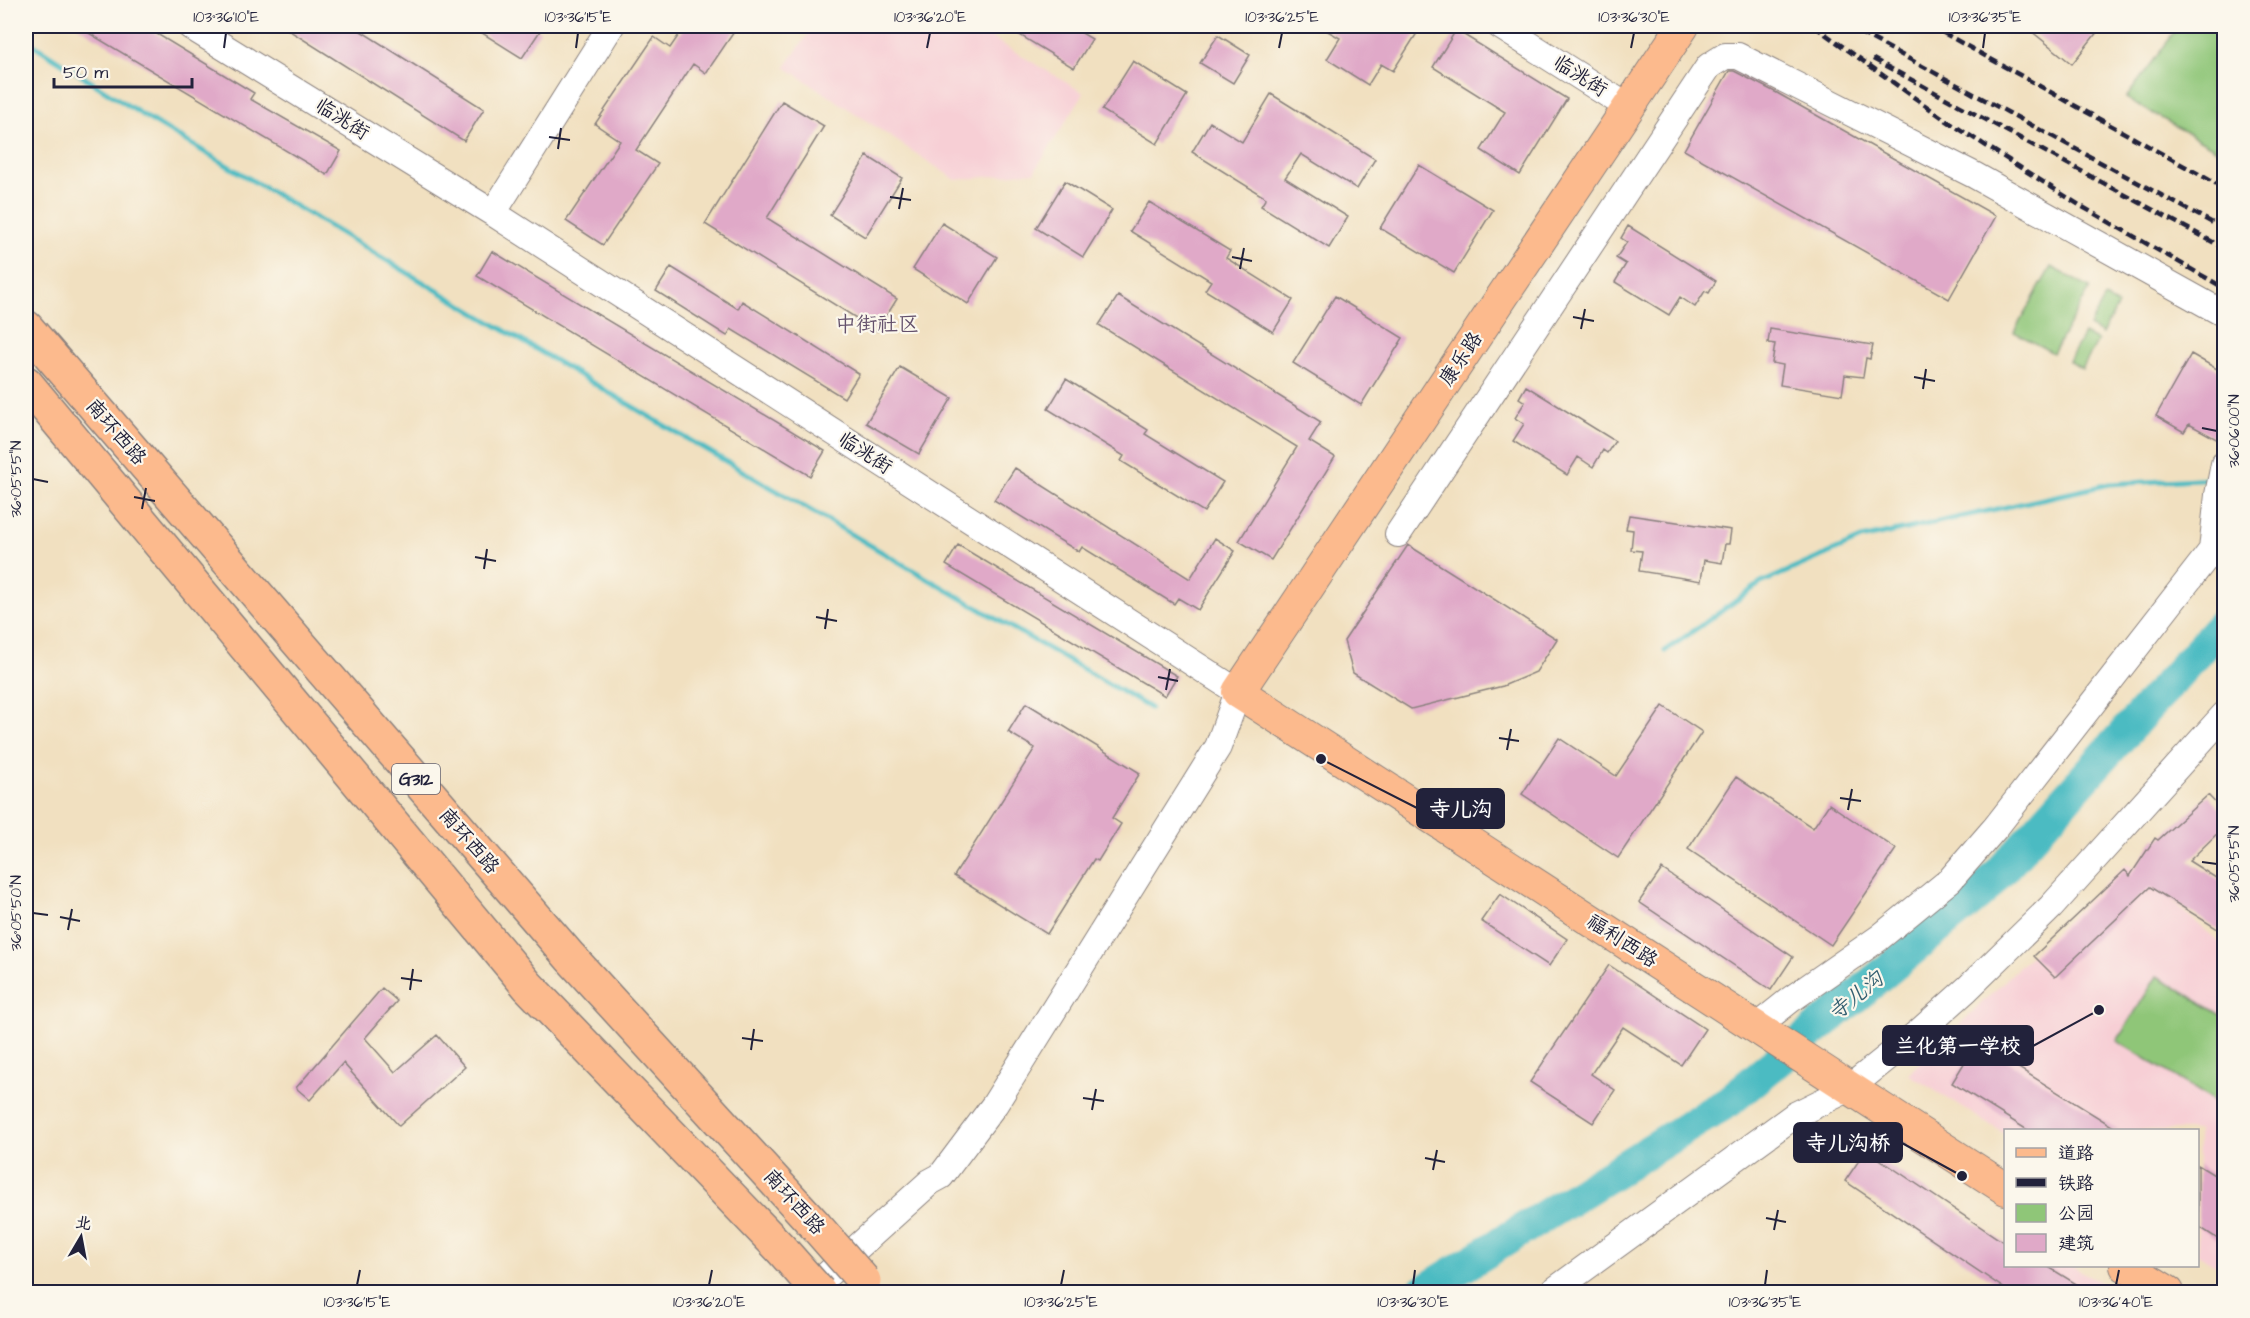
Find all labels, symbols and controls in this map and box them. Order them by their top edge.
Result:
text: 103°36'10"E [193,7,259,28]
text: 103°36'15"E [545,7,611,28]
text: 103°36'20"E [894,7,966,28]
text: 103°36'25"E [1245,7,1319,28]
text: 103°36'30"E [1598,7,1670,28]
text: 103°36'35"E [1949,7,2021,28]
street label: 临洮街 [1547,48,1613,104]
scale bar [54,51,192,89]
text: 50 m [63,60,108,85]
street label: 临洮街 [309,91,375,147]
district label: 中街社区 [835,310,919,339]
street label: 康乐路 [1433,325,1490,392]
street label: 南环西路 [79,393,153,472]
text: 36°06'00"N [2224,394,2245,468]
street label: 临洮街 [832,425,898,481]
text: 36°05'55"N [6,440,27,518]
road number: G312 [392,764,440,794]
callout: 寺儿沟 [1417,789,1504,828]
text: 寺儿沟 [1430,795,1493,824]
street label: 南环西路 [432,802,506,881]
text: 36°05'55"N [2224,825,2245,903]
text: 36°05'50"N [6,875,27,951]
street label: 福利西路 [1581,907,1664,975]
water label: 寺儿沟 [1822,964,1891,1027]
callout: 兰化第一学校 [1883,1026,2033,1065]
text: 兰化第一学校 [1895,1032,2021,1061]
callout: 寺儿沟桥 [1794,1123,1902,1162]
text: 寺儿沟桥 [1806,1129,1890,1158]
legend [2004,1129,2199,1267]
text: 道路 [2058,1141,2094,1166]
street label: 南环西路 [757,1163,832,1242]
text: 铁路 [2058,1171,2094,1196]
text: 公园 [2058,1201,2094,1226]
north arrow [51,1207,111,1267]
text: 北 [74,1211,93,1235]
text: 建筑 [2058,1231,2094,1256]
text: 103°36'15"E [324,1292,390,1313]
text: 103°36'20"E [673,1292,745,1313]
text: 103°36'25"E [1024,1292,1098,1313]
text: 103°36'30"E [1377,1292,1449,1313]
text: 103°36'35"E [1729,1292,1801,1313]
text: 103°36'40"E [2079,1292,2153,1313]

